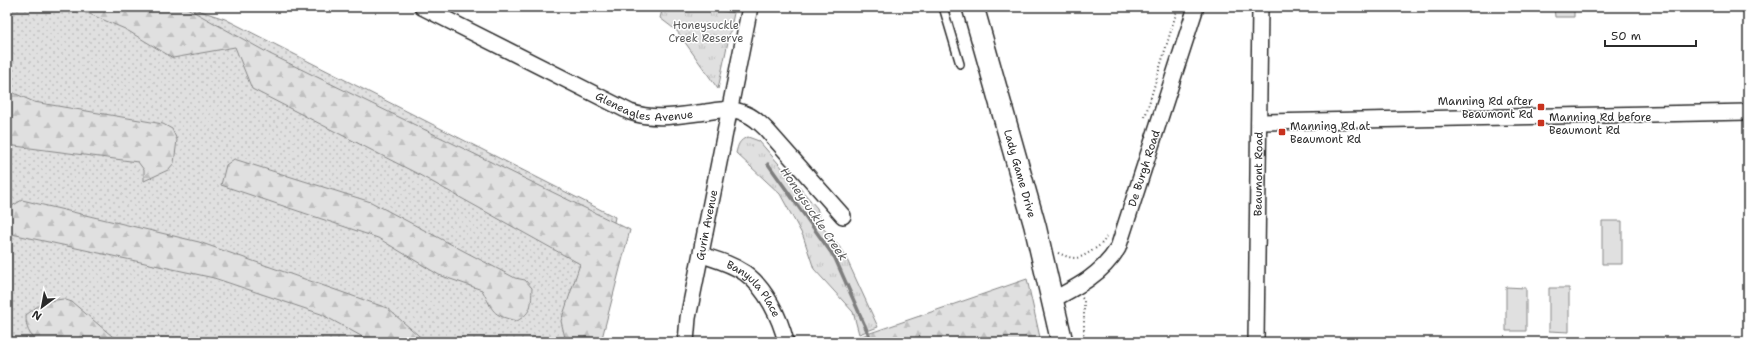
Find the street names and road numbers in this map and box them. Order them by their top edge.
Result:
street label: Gleneagles Avenue [593,88,694,124]
street label: Lady Game Drive [1000,128,1040,219]
street label: De Burgh Road [1124,128,1163,208]
street label: Beaumont Road [1250,132,1266,216]
street label: Gurin Avenue [692,188,721,262]
street label: Banyula Place [724,257,784,319]

